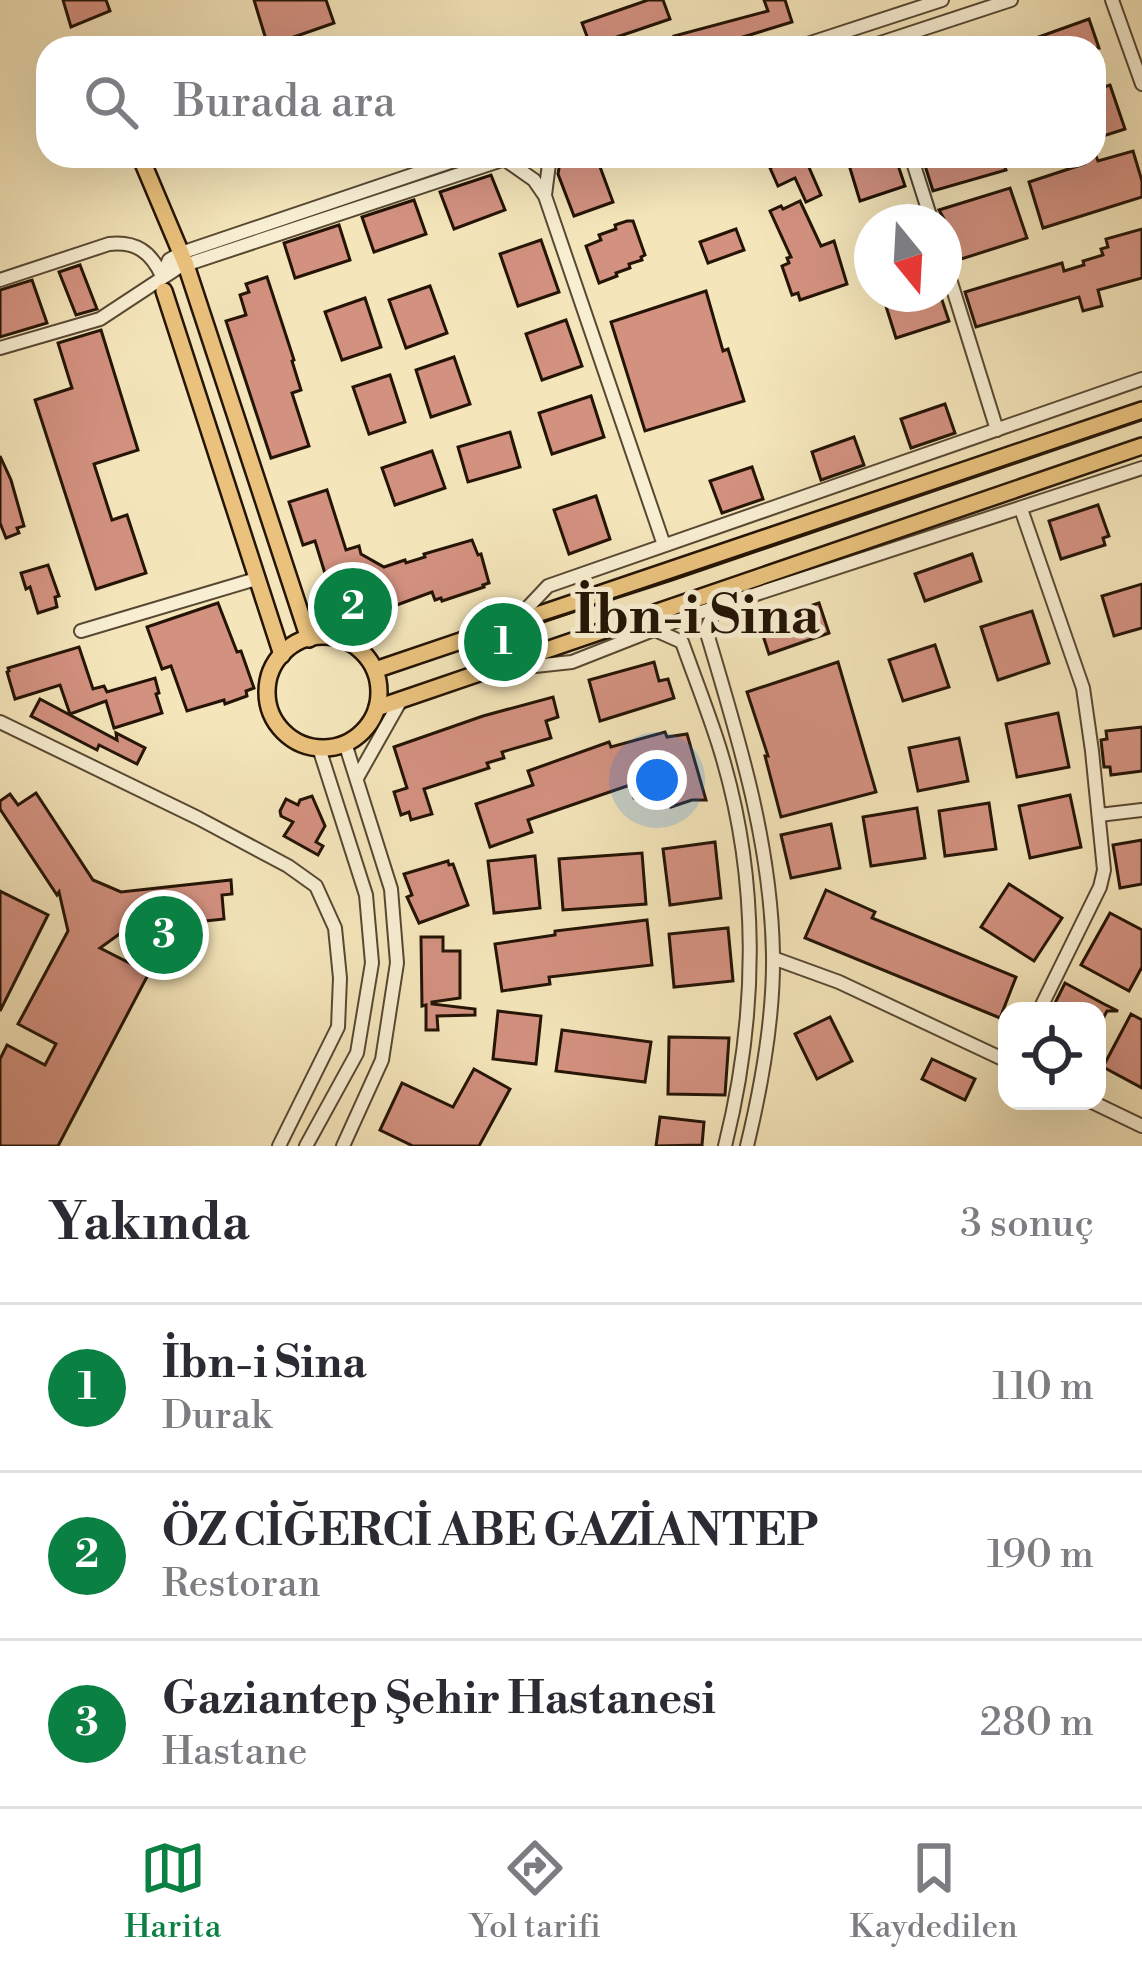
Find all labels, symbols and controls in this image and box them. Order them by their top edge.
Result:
search box [36,36,1106,168]
icon: search [78,69,144,135]
text: Burada ara [174,74,396,131]
north arrow [854,204,962,312]
pin: 2 [314,562,392,652]
district label: İbn-i Sina [574,580,821,651]
pin: 1 [464,597,542,687]
your location [627,750,687,810]
pin: 3 [125,890,203,980]
map controls [998,1002,1106,1110]
button: locate [998,1002,1106,1110]
text: Yakında [48,1192,250,1256]
text: 3 sonuç [960,1200,1094,1249]
text: İbn-i Sina [162,1335,367,1392]
text: 1 [78,1363,96,1412]
text: 110 m [992,1363,1094,1412]
text: Durak [162,1392,271,1441]
text: ÖZ CİĞERCİ ABE GAZİANTEP [162,1503,818,1560]
text: 2 [75,1531,99,1580]
text: 190 m [987,1531,1094,1580]
text: Restoran [162,1560,321,1609]
text: Gaziantep Şehir Hastanesi [162,1671,716,1728]
text: 3 [75,1699,99,1748]
text: 280 m [980,1699,1094,1748]
text: Hastane [162,1728,307,1777]
tab: Harita [124,1835,221,1948]
tab: Yol tarifi [470,1835,601,1948]
tab: Kaydedilen [849,1835,1018,1948]

